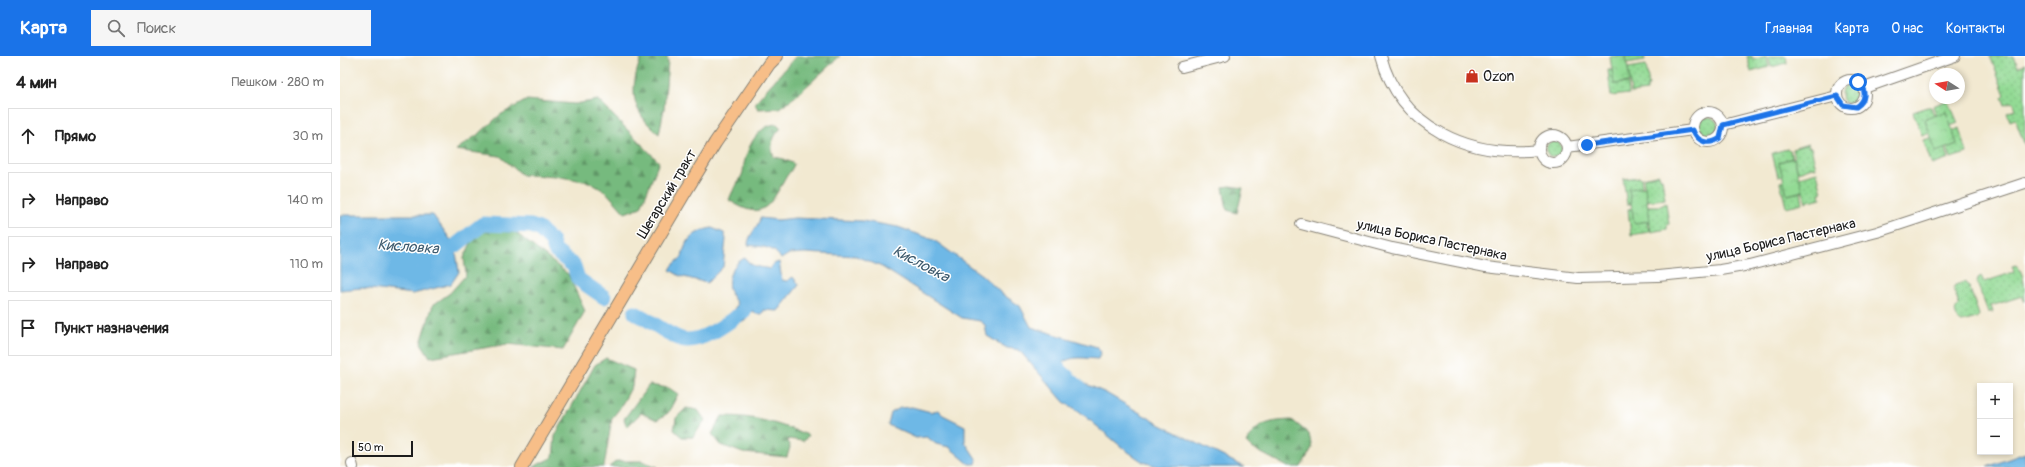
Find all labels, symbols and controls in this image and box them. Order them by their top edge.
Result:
search box [91,10,371,46]
text: Карта [20,16,67,40]
icon: search [105,17,127,39]
text: Поиск [137,19,176,38]
text: Главная [1765,20,1812,37]
text: Карта [1834,20,1869,37]
text: О нас [1891,20,1924,37]
text: Контакты [1946,20,2005,37]
shop icon: Ozon [1464,68,1480,84]
place label: Ozon [1483,68,1515,85]
north arrow [1929,68,1965,104]
text: 4 мин [16,72,57,93]
route start [1849,73,1867,91]
text: Пешком · 280 m [231,74,324,90]
icon: ahead [17,125,39,147]
text: Прямо [55,127,96,146]
text: 30 m [293,128,323,144]
route end [1578,136,1596,154]
street label: Шегарский тракт [634,146,700,242]
icon: right [17,189,39,211]
text: Направо [55,191,109,210]
text: 140 m [287,192,323,208]
street label: улица Бориса Пастернака [1704,215,1857,266]
street label: улица Бориса Пастернака [1355,216,1509,264]
water label: Кисловка [377,235,440,259]
water label: Кисловка [890,241,953,287]
icon: right [17,253,39,275]
text: Направо [55,255,109,274]
text: 110 m [290,256,323,272]
icon: arrive [17,317,39,339]
text: Пункт назначения [55,319,169,338]
map controls [1977,383,2013,455]
button: + [1977,383,2013,419]
button: − [1977,419,2013,455]
scale bar [352,439,413,458]
text: 50 m [358,441,384,454]

